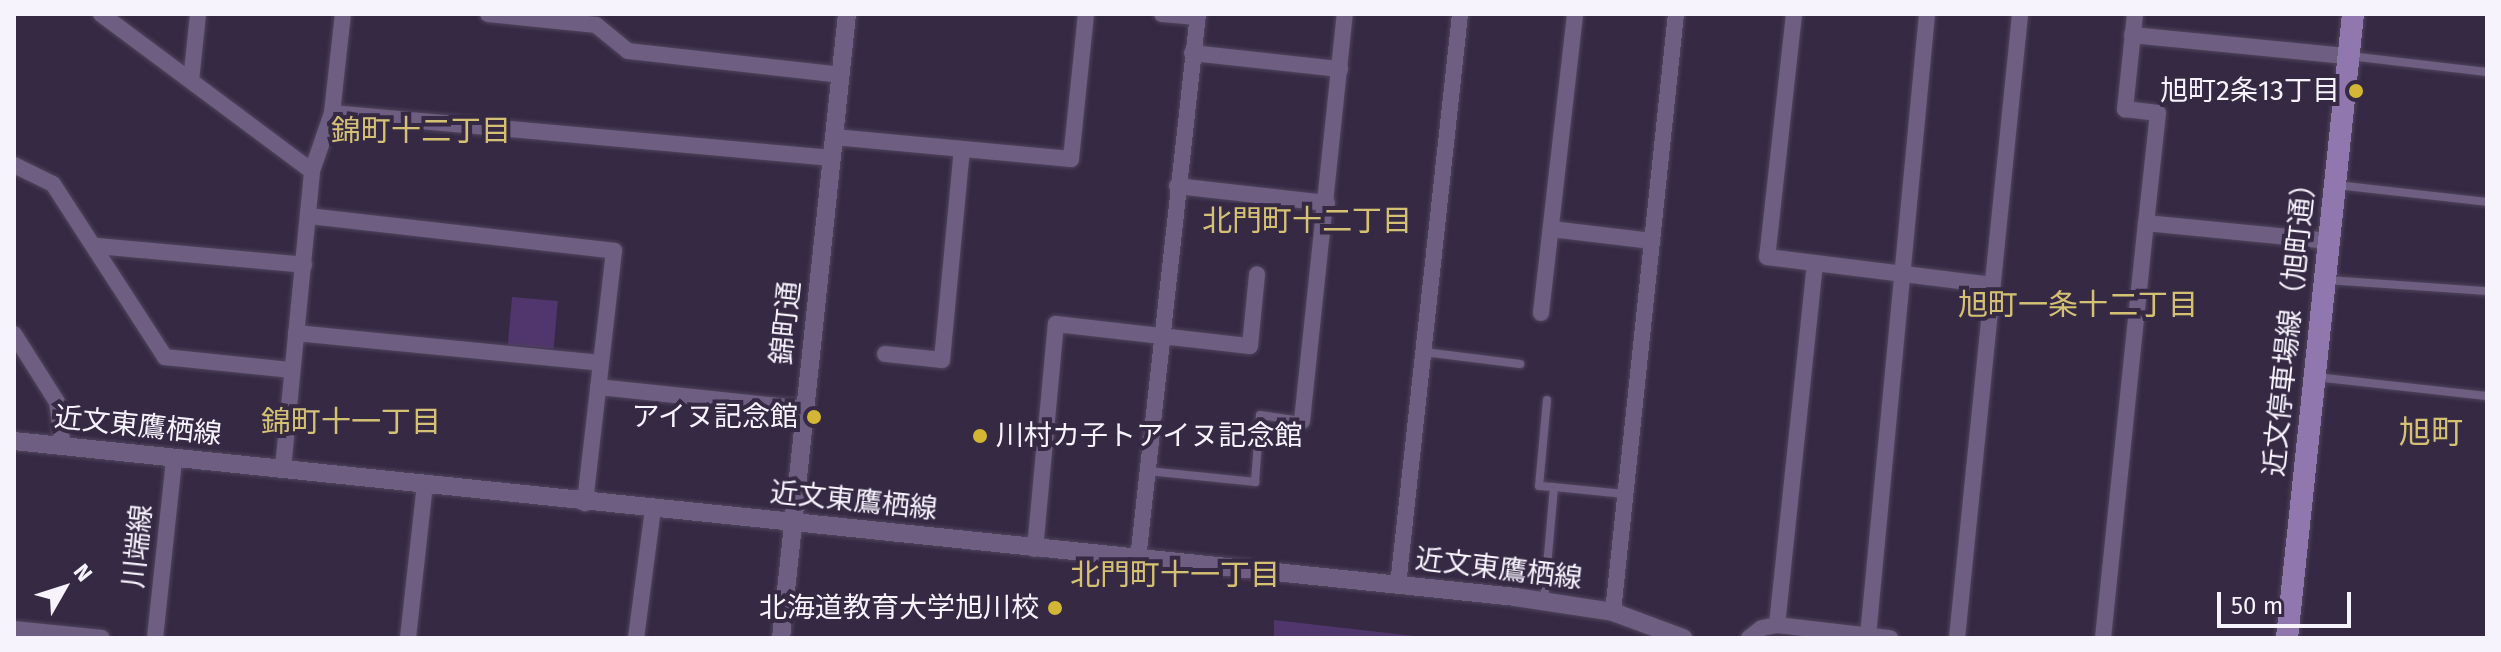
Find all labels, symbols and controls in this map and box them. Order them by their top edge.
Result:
place label: 旭町2条13丁目 [2160,74,2340,108]
marker: 旭町2条13丁目 [2347,82,2365,100]
district label: 錦町十二丁目 [331,113,511,149]
street label: 近文停車場線（旭町通） [2257,168,2323,478]
district label: 北門町十二丁目 [1202,203,1412,239]
street label: 錦町通 [765,279,807,367]
district label: 旭町一条十二丁目 [1958,287,2198,323]
place label: アイヌ記念館 [630,400,798,434]
street label: 近文東鷹栖線 [53,401,223,451]
district label: 錦町十一丁目 [261,404,441,440]
marker: アイヌ記念館 [805,408,823,426]
district label: 旭町 [2399,413,2463,451]
place label: 川村カ子トアイヌ記念館 [996,419,1304,453]
marker: 川村カ子トアイヌ記念館 [971,427,989,445]
street label: 近文東鷹栖線 [769,476,939,526]
street label: 川端線 [117,502,159,590]
street label: 近文東鷹栖線 [1414,542,1584,596]
north arrow [24,548,104,628]
district label: 北門町十一丁目 [1070,557,1280,593]
text: N [68,558,98,587]
scale bar [2221,576,2355,626]
place label: 北海道教育大学旭川校 [759,591,1039,625]
text: 50 m [2231,592,2283,620]
marker: 北海道教育大学旭川校 [1046,599,1064,617]

